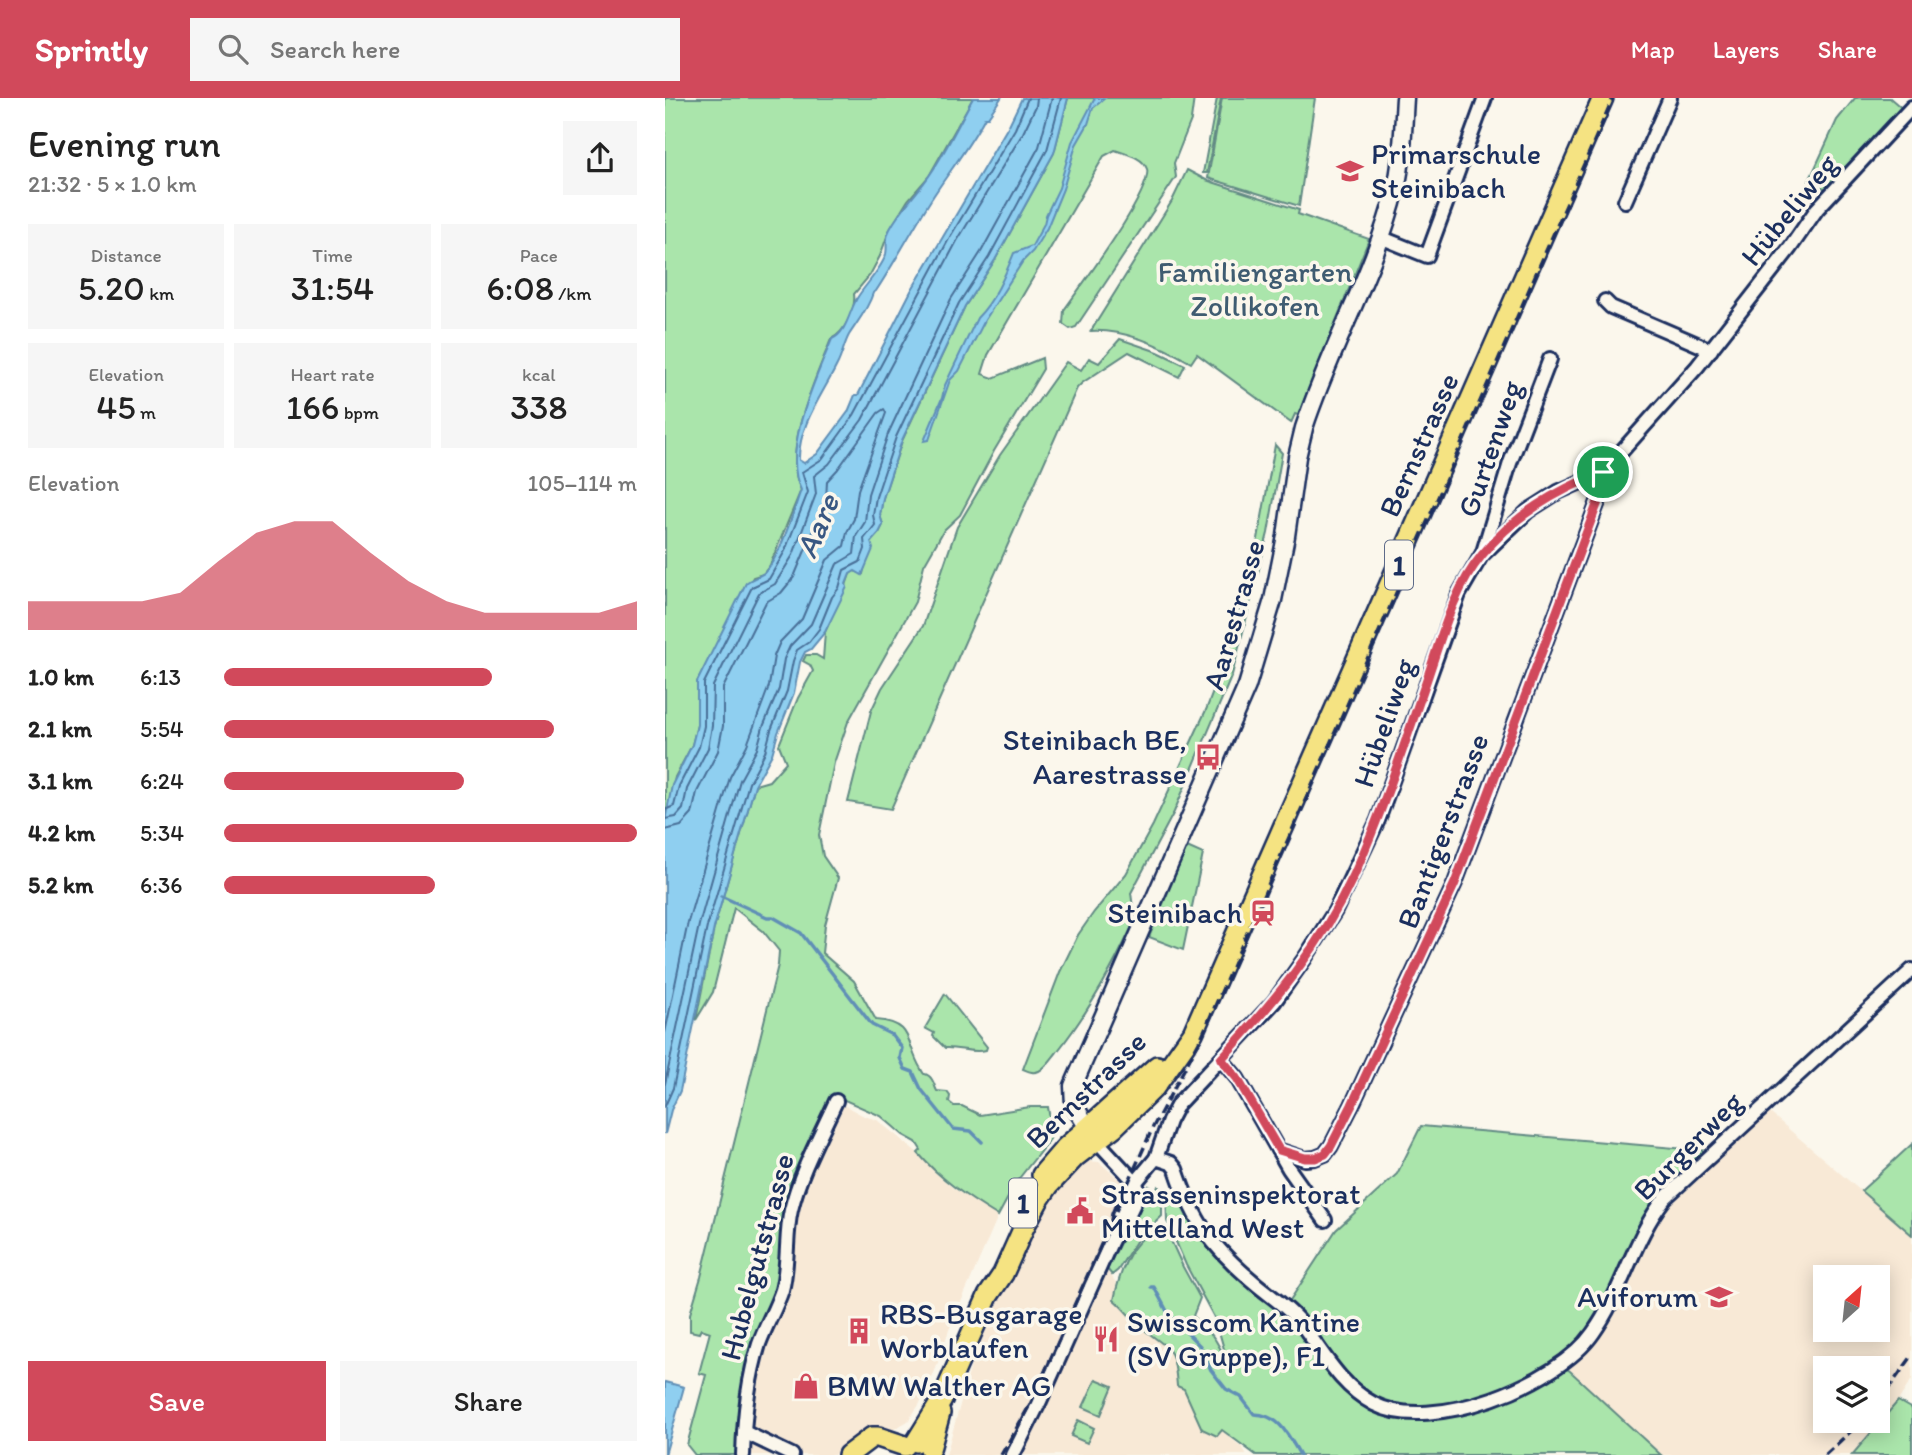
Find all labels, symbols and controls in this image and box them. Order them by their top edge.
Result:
search box [190,18,680,81]
text: Sprintly [35,30,148,69]
icon: search [214,30,252,68]
text: Search here [270,33,400,65]
text: Map [1631,35,1675,64]
text: Layers [1713,35,1780,64]
text: Share [1818,35,1877,64]
text: Evening run [28,121,221,167]
button: share [563,121,637,195]
place label: Primarschule Steinibach [1371,135,1541,206]
street label: Hübeliweg [1732,146,1845,273]
school or university icon: Primarschule Steinibach [1335,156,1365,186]
text: 21:32 · 5 × 1.0 km [28,170,197,198]
text: Distance [91,244,162,267]
text: Time [312,244,353,267]
text: Pace [520,244,558,267]
park label: Familiengarten Zollikofen [1158,253,1352,324]
text: 5.20 [78,267,145,309]
text: 31:54 [291,267,374,309]
text: 6:08 [486,267,554,309]
text: km [145,282,174,305]
text: /km [554,282,591,305]
text: Elevation [88,363,164,386]
text: Heart rate [290,363,375,386]
text: kcal [522,363,556,386]
street label: Bernstrasse [1370,367,1467,523]
street label: Gurtenweg [1449,375,1530,522]
text: 45 [96,386,136,428]
text: 166 [286,386,339,428]
text: 338 [510,386,567,428]
text: m [136,401,156,424]
text: bpm [339,401,379,424]
pin [1573,442,1633,502]
icon: arrive [1584,453,1622,491]
text: Elevation [28,469,119,497]
text: 105–114 m [528,469,637,497]
water label: Aare [787,487,848,563]
street label: Aarestrasse [1194,536,1273,694]
road number: 1 [1385,540,1413,589]
street label: Hübeliweg [1344,653,1423,792]
text: 1.0 km [28,663,94,691]
text: 6:13 [140,663,181,691]
text: 2.1 km [28,715,92,743]
text: 5:54 [140,715,184,743]
place label: Steinibach BE, Aarestrasse [1003,721,1187,792]
street label: Bantigerstrasse [1388,728,1497,934]
bus stop icon: Steinibach BE, Aarestrasse [1193,742,1223,772]
text: 3.1 km [28,767,92,795]
text: 6:24 [140,767,184,795]
text: 4.2 km [28,819,95,847]
text: 5:34 [140,819,184,847]
text: 5.2 km [28,871,93,899]
text: 6:36 [140,871,183,899]
place label: Steinibach [1108,894,1242,931]
station icon: Steinibach [1248,898,1278,928]
street label: Bernstrasse [1018,1023,1154,1156]
street label: Burgerweg [1625,1083,1751,1208]
street label: Hubelgutstrasse [711,1150,802,1364]
place label: Strasseninspektorat Mittelland West [1101,1175,1360,1246]
road number: 1 [1009,1178,1037,1228]
public building icon: Strasseninspektorat Mittelland West [1065,1196,1095,1226]
north arrow [1813,1265,1890,1342]
map controls [1813,1265,1890,1433]
place label: Aviforum [1577,1278,1698,1315]
school or university icon: Aviforum [1704,1282,1734,1312]
place label: RBS-Busgarage Worblaufen [880,1295,1082,1366]
place label: Swisscom Kantine (SV Gruppe), F1 [1127,1303,1360,1374]
building icon: RBS-Busgarage Worblaufen [844,1316,874,1346]
restaurant icon: Swisscom Kantine (SV Gruppe), F1 [1091,1324,1121,1354]
button: layers [1813,1356,1890,1433]
button: Save [28,1361,326,1441]
button: Share [340,1361,637,1441]
place label: BMW Walther AG [827,1367,1051,1404]
shop icon: BMW Walther AG [791,1371,821,1401]

